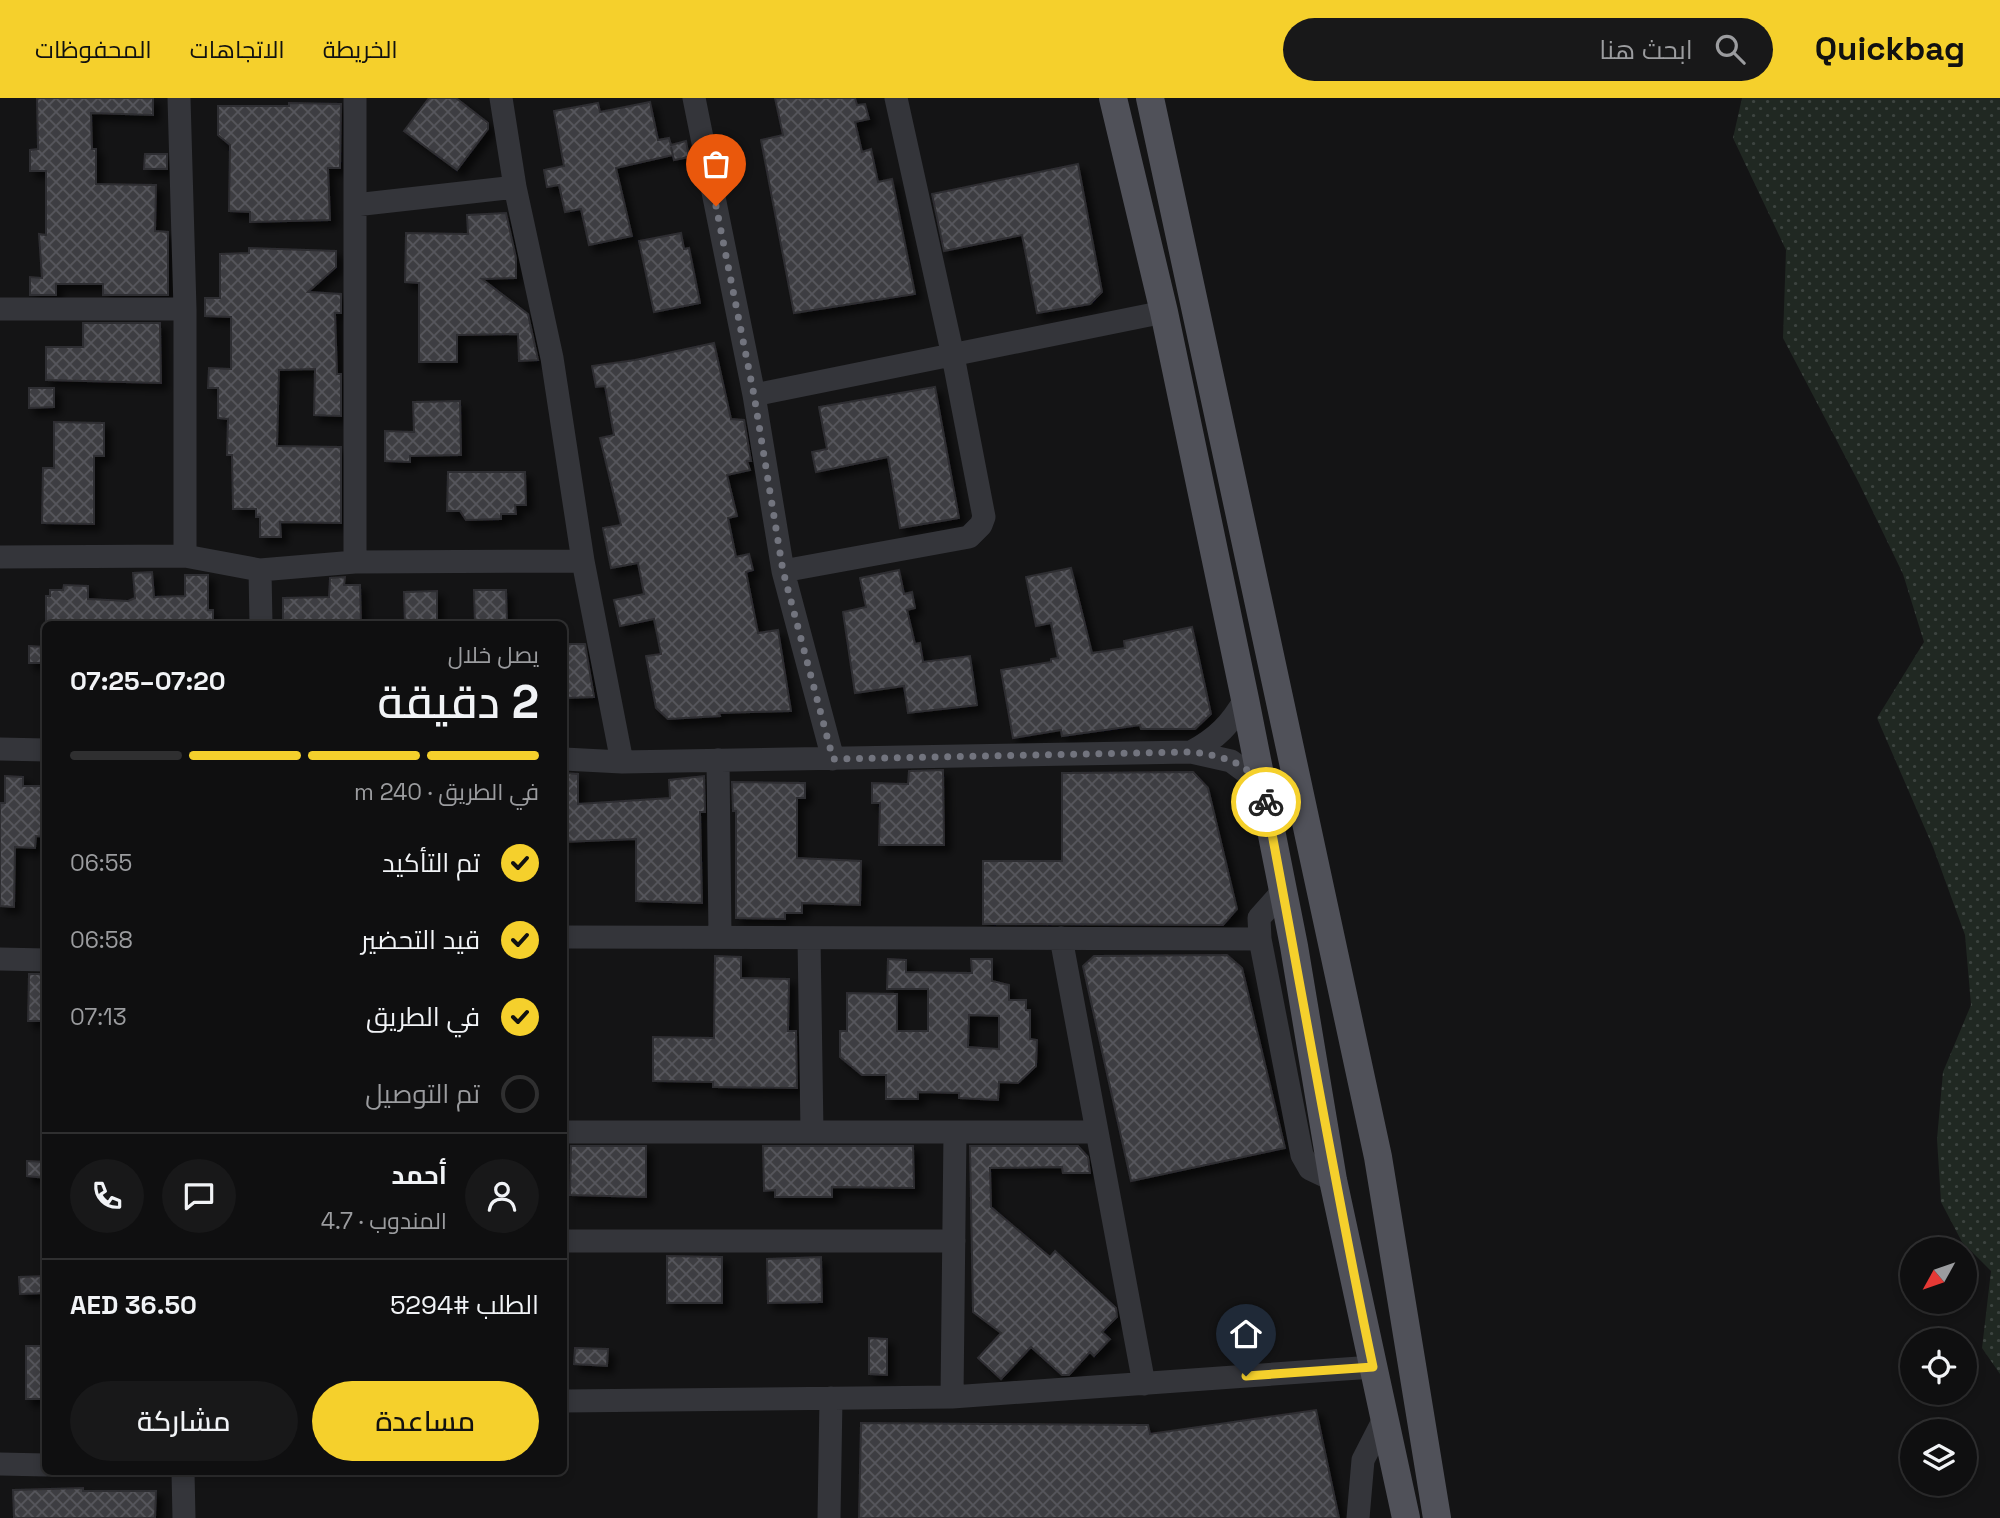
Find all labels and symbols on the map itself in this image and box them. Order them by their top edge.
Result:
pin [686,134,746,206]
courier [1231,767,1301,837]
north arrow [1900,1237,1978,1314]
pin [1216,1304,1276,1376]

